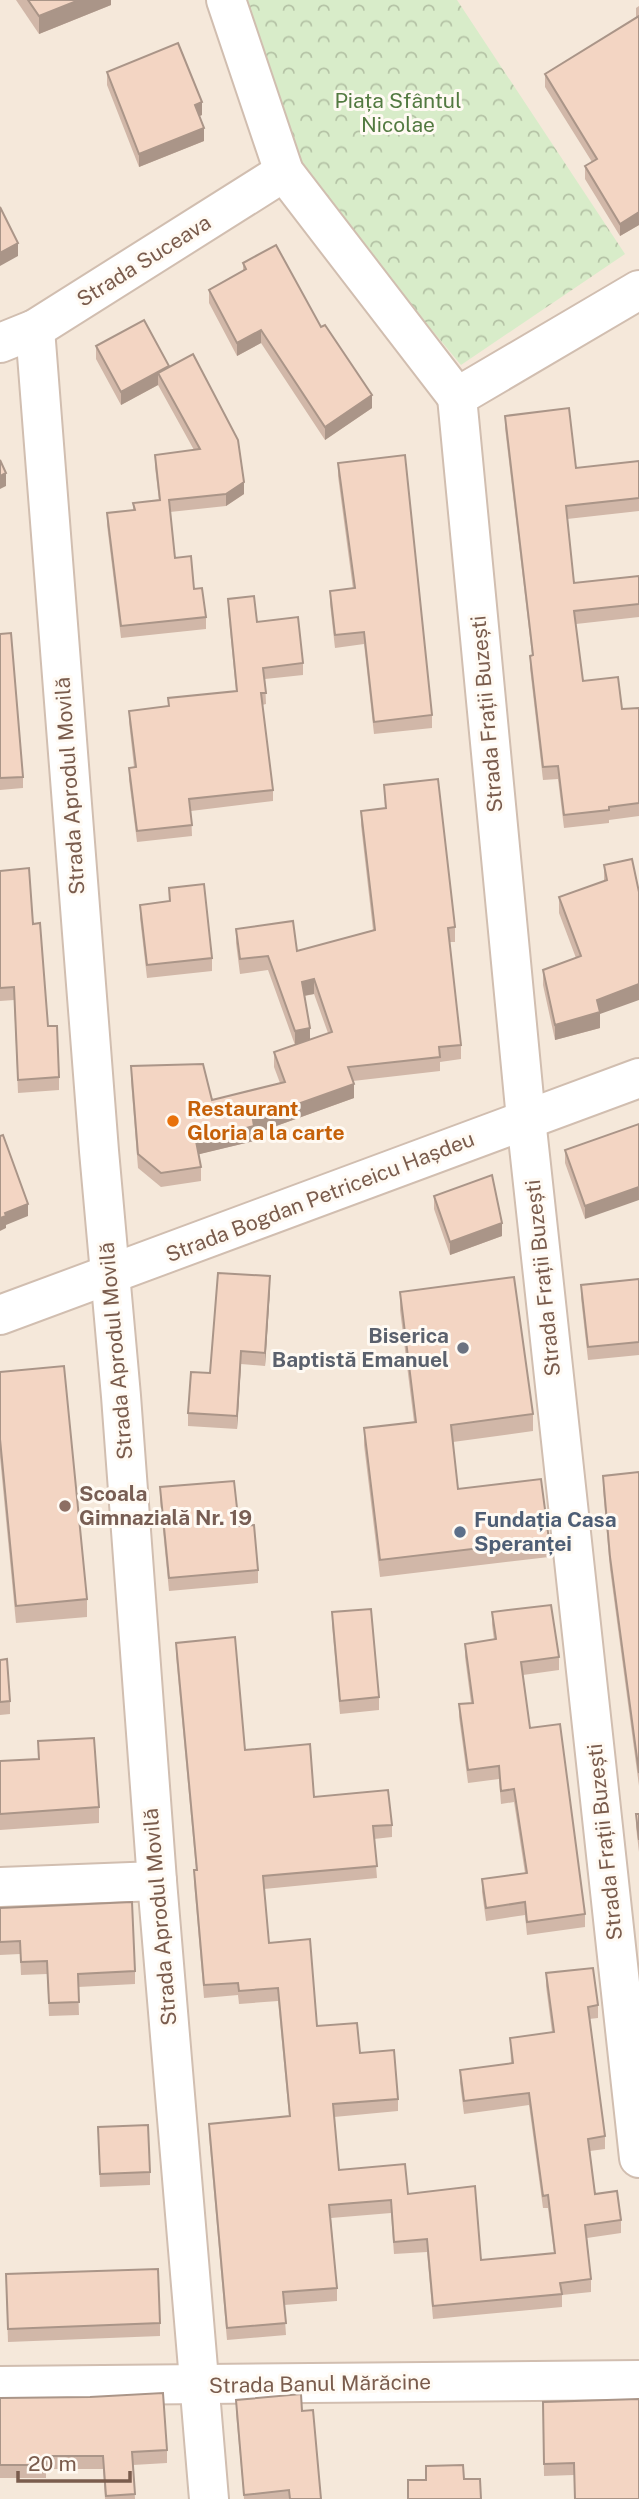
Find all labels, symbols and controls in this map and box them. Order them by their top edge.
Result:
park label: Piața Sfântul Nicolae [334,88,462,137]
street label: Strada Suceava [72,209,215,312]
street label: Strada Frații Buzești [465,615,508,814]
street label: Strada Aprodul Movilă [49,676,90,896]
place label: Restaurant Gloria a la carte [187,1096,345,1145]
marker: Restaurant Gloria a la carte [165,1113,181,1129]
street label: Strada Bogdan Petriceicu Hașdeu [162,1126,478,1267]
street label: Strada Frații Buzești [520,1178,565,1378]
street label: Strada Aprodul Movilă [94,1241,137,1461]
place label: Biserica Baptistă Emanuel [272,1323,449,1372]
marker: Biserica Baptistă Emanuel [455,1340,471,1356]
place label: Scoala Gimnazială Nr. 19 [79,1481,252,1530]
marker: Scoala Gimnazială Nr. 19 [57,1498,73,1514]
place label: Fundația Casa Speranței [474,1507,617,1556]
marker: Fundația Casa Speranței [452,1524,468,1540]
street label: Strada Frații Buzești [582,1742,627,1942]
street label: Strada Aprodul Movilă [138,1807,181,2027]
street label: Strada Banul Mărăcine [209,2369,431,2398]
scale bar [18,2440,130,2484]
text: 20 m [28,2451,77,2476]

